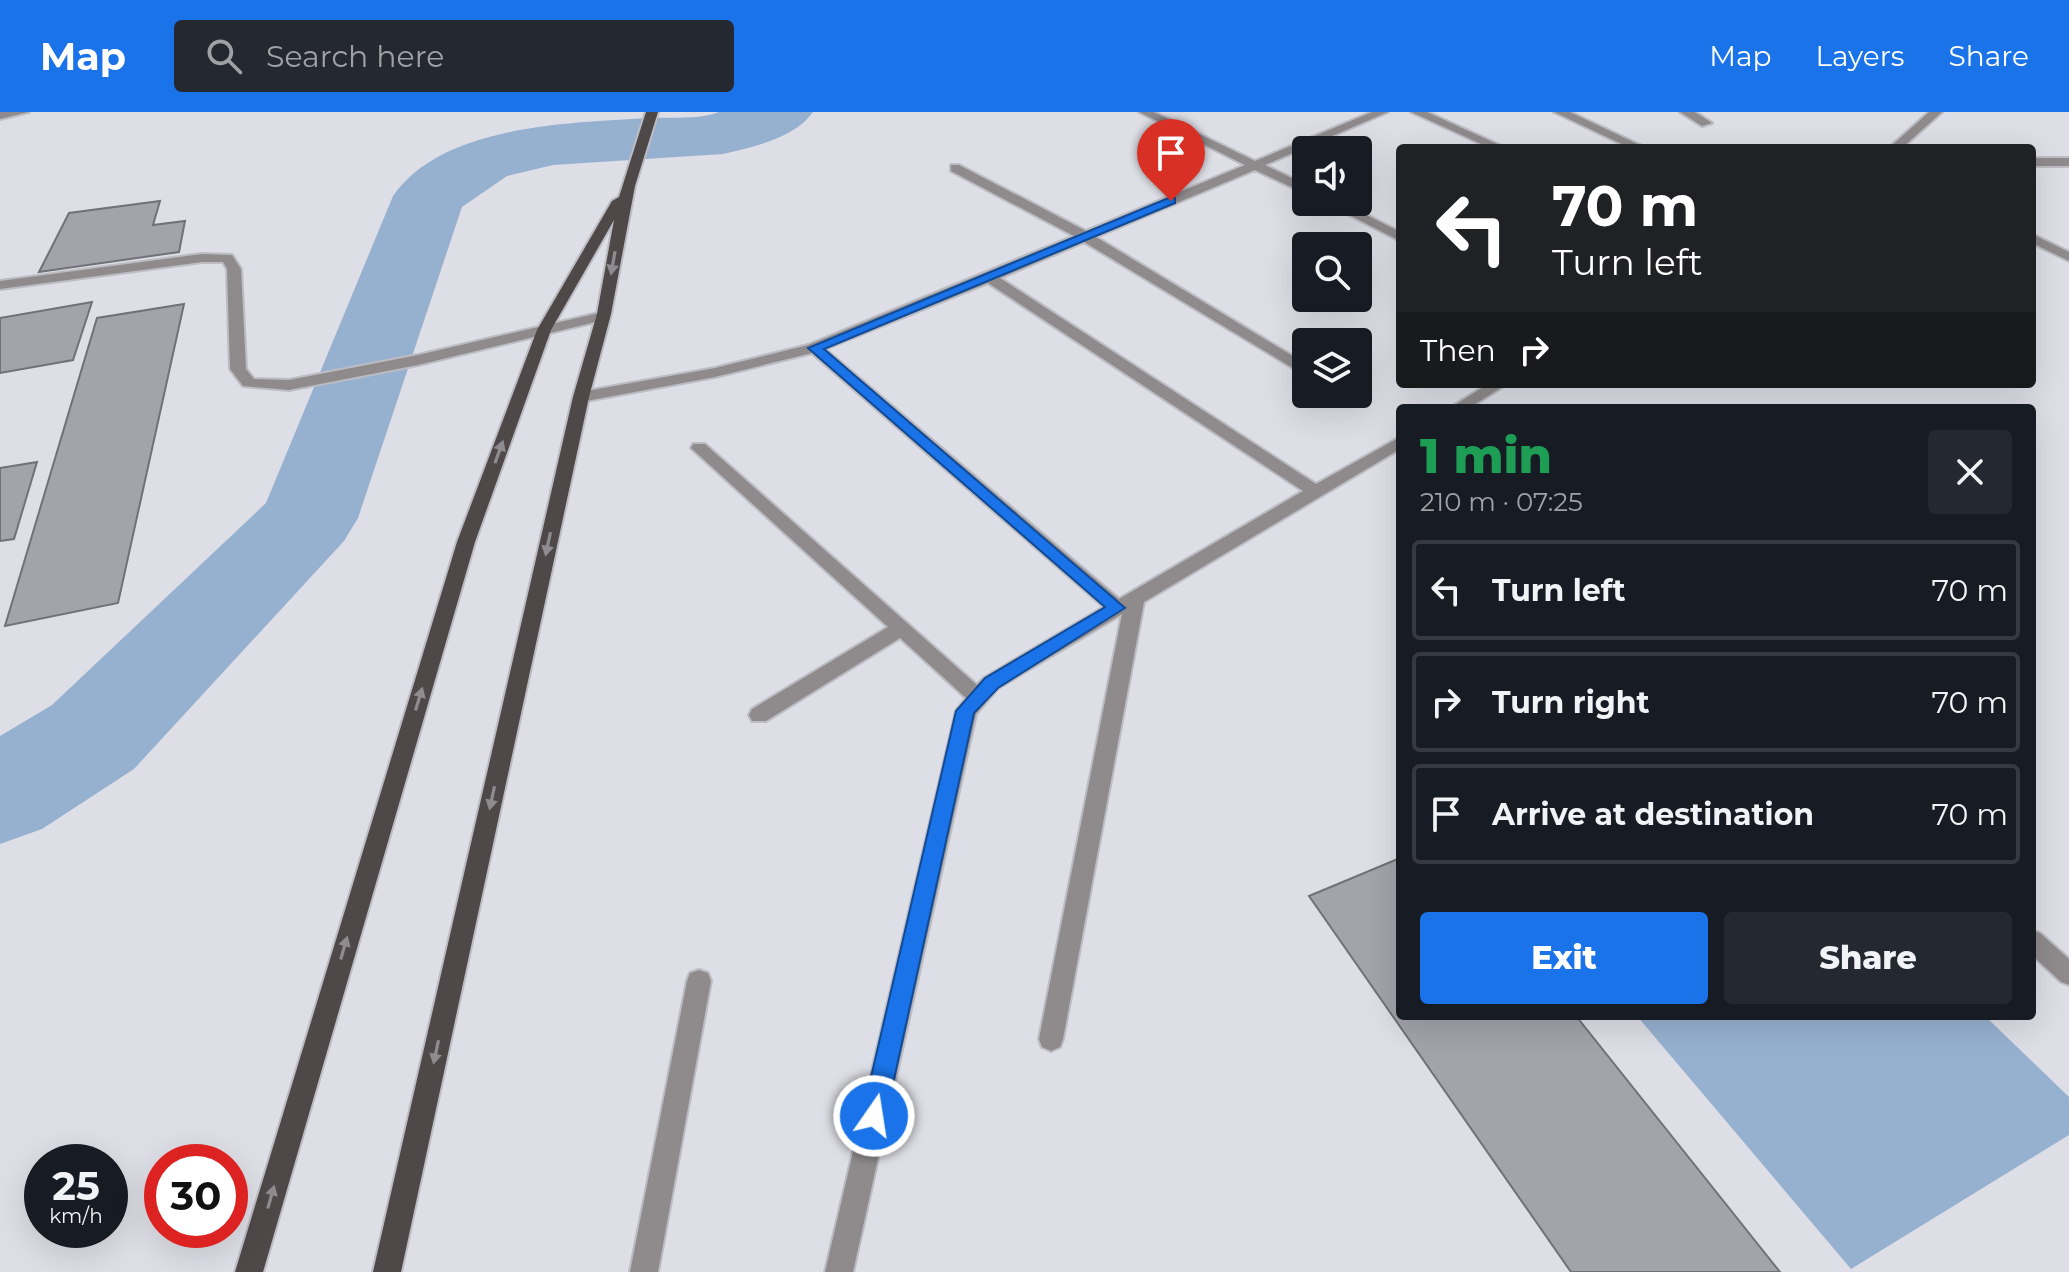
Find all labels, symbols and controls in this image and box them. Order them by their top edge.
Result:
search box [174,20,734,92]
text: Map [40,33,126,80]
icon: search [202,34,246,78]
text: Search here [266,38,444,75]
text: Map [1709,39,1772,73]
text: Layers [1816,39,1905,73]
text: Share [1949,39,2029,73]
pin [1137,119,1205,201]
icon: arrive [1149,131,1193,175]
map controls [1292,136,1372,408]
button: sound [1292,136,1372,216]
text: 70 m [1552,172,1698,240]
icon: left [1420,176,1524,280]
button: search [1292,232,1372,312]
text: Turn left [1552,240,1703,284]
one-way arrow [606,251,618,276]
button: layers [1292,328,1372,408]
icon: right [1512,328,1556,372]
text: Then [1420,332,1496,369]
text: 1 min [1420,427,1552,485]
button: close [1928,430,2012,514]
one-way arrow [494,440,506,464]
text: 210 m · 07:25 [1420,486,1583,518]
one-way arrow [541,532,554,557]
icon: left [1424,568,1468,612]
text: Turn left [1492,572,1625,609]
text: 70 m [1931,572,2008,609]
icon: right [1424,680,1468,724]
text: Turn right [1492,684,1649,721]
text: 70 m [1931,684,2008,721]
one-way arrow [413,686,425,710]
one-way arrow [485,785,498,810]
icon: arrive [1424,792,1468,836]
text: Arrive at destination [1492,796,1814,833]
text: 70 m [1931,796,2008,833]
button: Exit [1420,912,1708,1004]
button: Share [1724,912,2012,1004]
one-way arrow [338,935,351,959]
one-way arrow [429,1039,442,1064]
position arrow [832,1074,916,1158]
speed limit sign: 30 [144,1144,248,1248]
text: 25 [52,1161,100,1210]
one-way arrow [265,1185,278,1209]
text: km/h [49,1204,103,1228]

